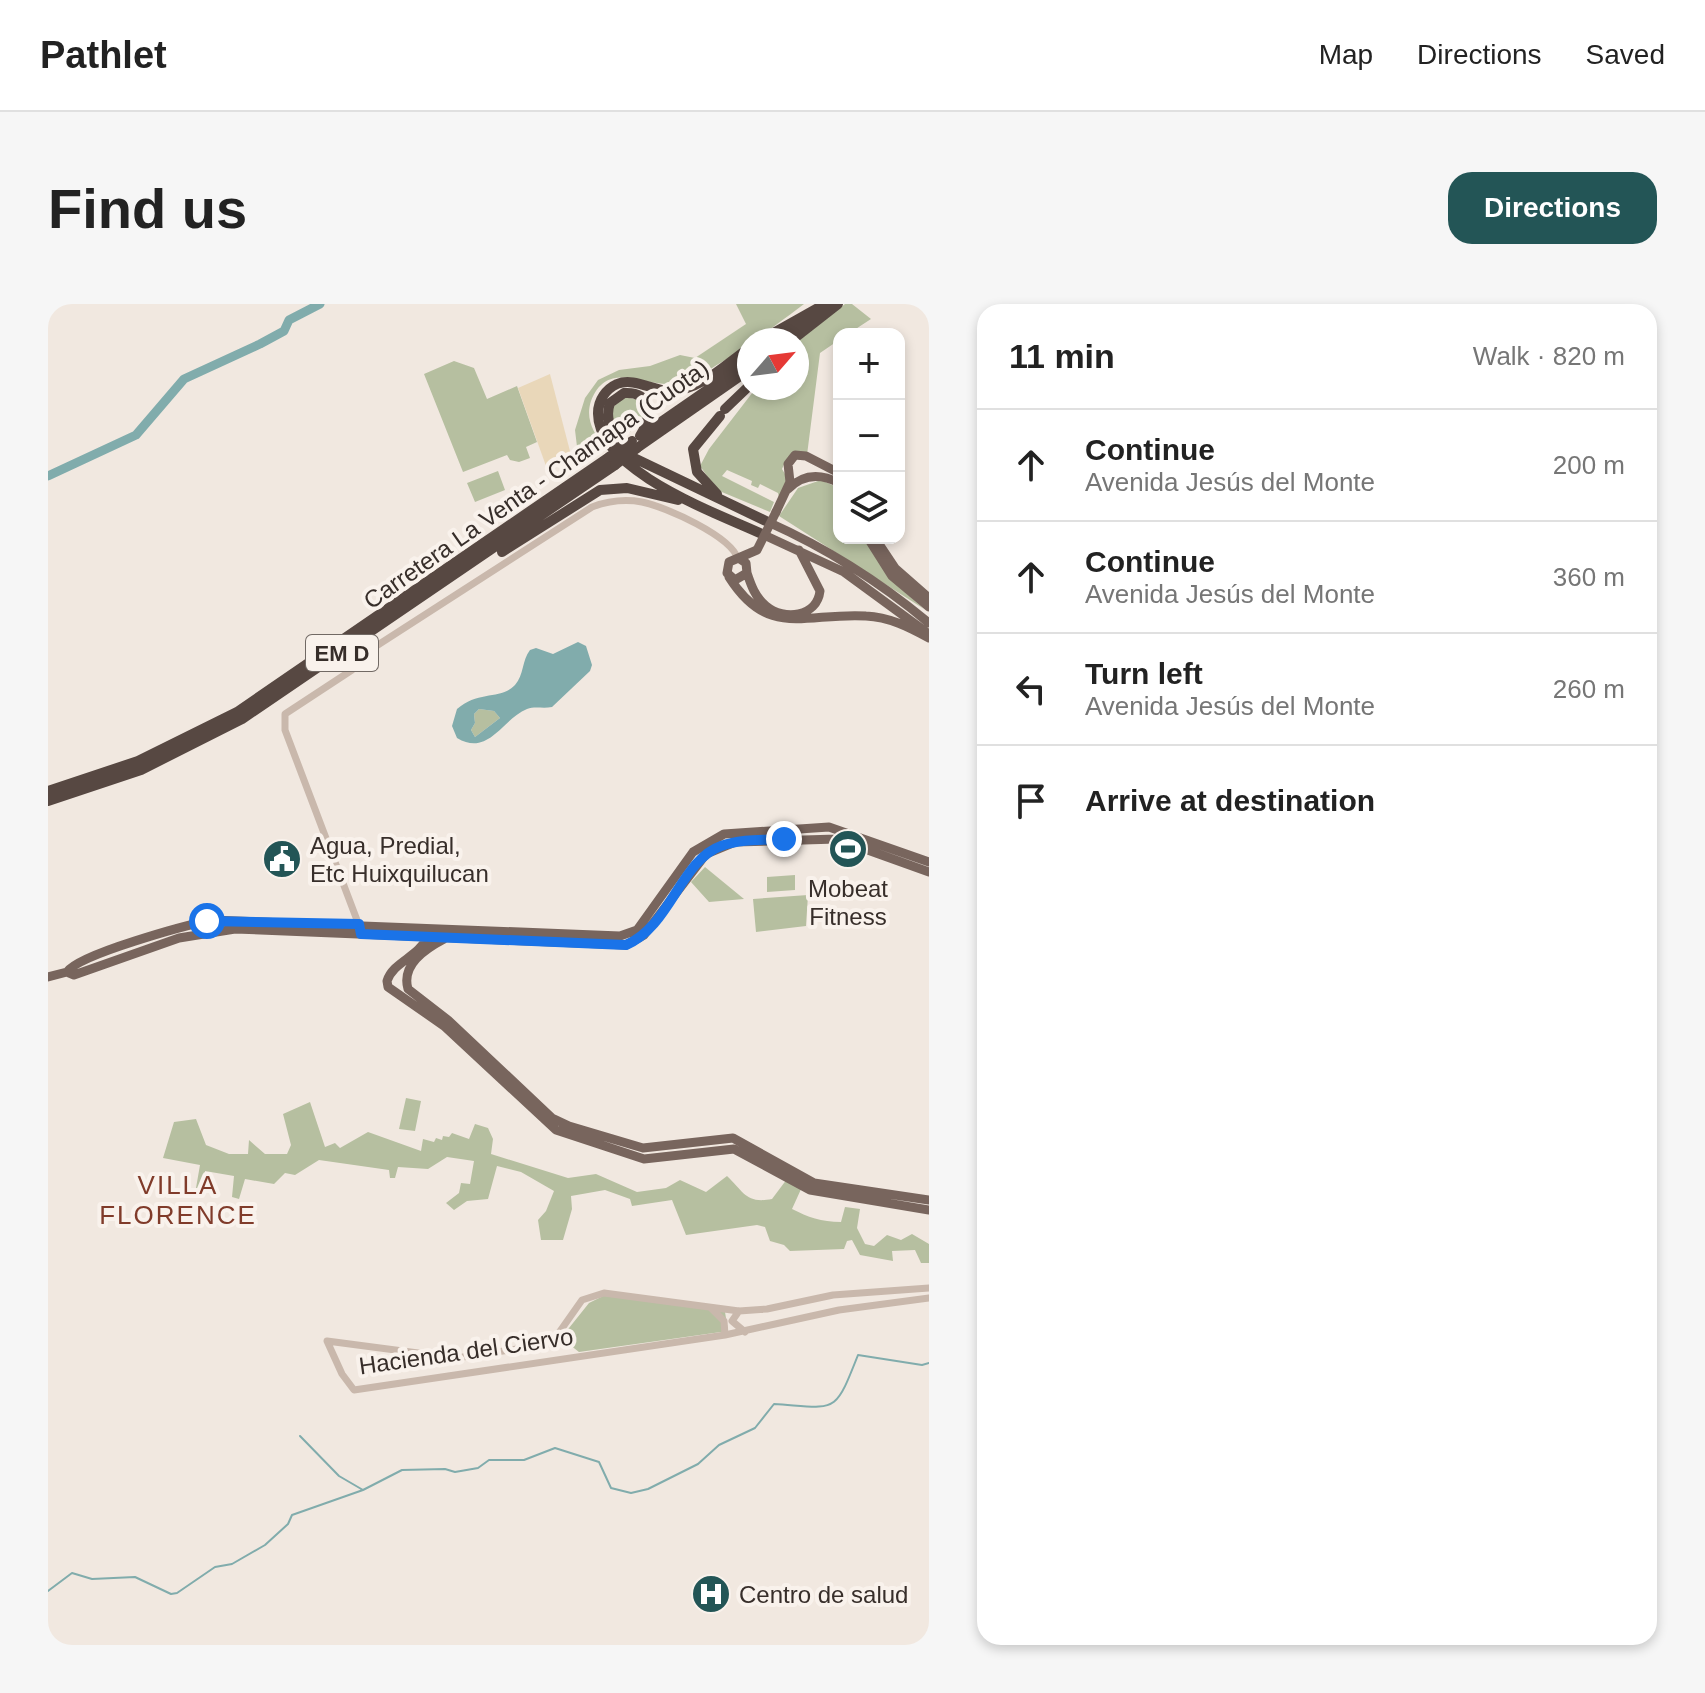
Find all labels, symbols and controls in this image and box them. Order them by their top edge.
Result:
text: Pathlet [40,34,167,76]
text: Map [1319,39,1373,70]
text: Directions [1417,39,1542,70]
text: Saved [1586,39,1665,70]
button: Directions [1448,172,1657,244]
text: Find us [48,177,247,240]
north arrow [737,328,809,400]
map controls [833,328,905,544]
button: + [833,328,905,400]
text: 11 min [1009,337,1115,375]
text: Walk · 820 m [1473,341,1625,371]
street label: Carretera La Venta - Chamapa (Cuota) [358,354,714,614]
button: − [833,400,905,472]
text: Continue [1085,433,1215,466]
icon: ahead [1009,443,1053,487]
text: 200 m [1553,450,1625,480]
text: Avenida Jesús del Monte [1085,467,1375,497]
button: layers [833,472,905,544]
text: Continue [1085,545,1215,578]
icon: ahead [1009,555,1053,599]
text: 360 m [1553,562,1625,592]
text: Avenida Jesús del Monte [1085,579,1375,609]
road number: EM D [306,635,378,671]
text: Turn left [1085,657,1203,690]
icon: left [1009,667,1053,711]
text: 260 m [1553,674,1625,704]
text: Avenida Jesús del Monte [1085,691,1375,721]
icon: arrive [1009,779,1053,823]
text: Arrive at destination [1085,784,1375,817]
route end [766,821,802,857]
sports icon: Mobeat Fitness [827,828,869,870]
place label: Agua, Predial, Etc Huixquilucan [310,832,489,887]
public building icon: Agua, Predial, Etc Huixquilucan [261,838,303,880]
place label: Mobeat Fitness [808,875,888,930]
route start [189,903,225,939]
district label: VILLA FLORENCE [99,1170,257,1230]
street label: Hacienda del Ciervo [357,1323,575,1379]
hospital icon: Centro de salud [690,1573,732,1615]
place label: Centro de salud [739,1581,908,1608]

